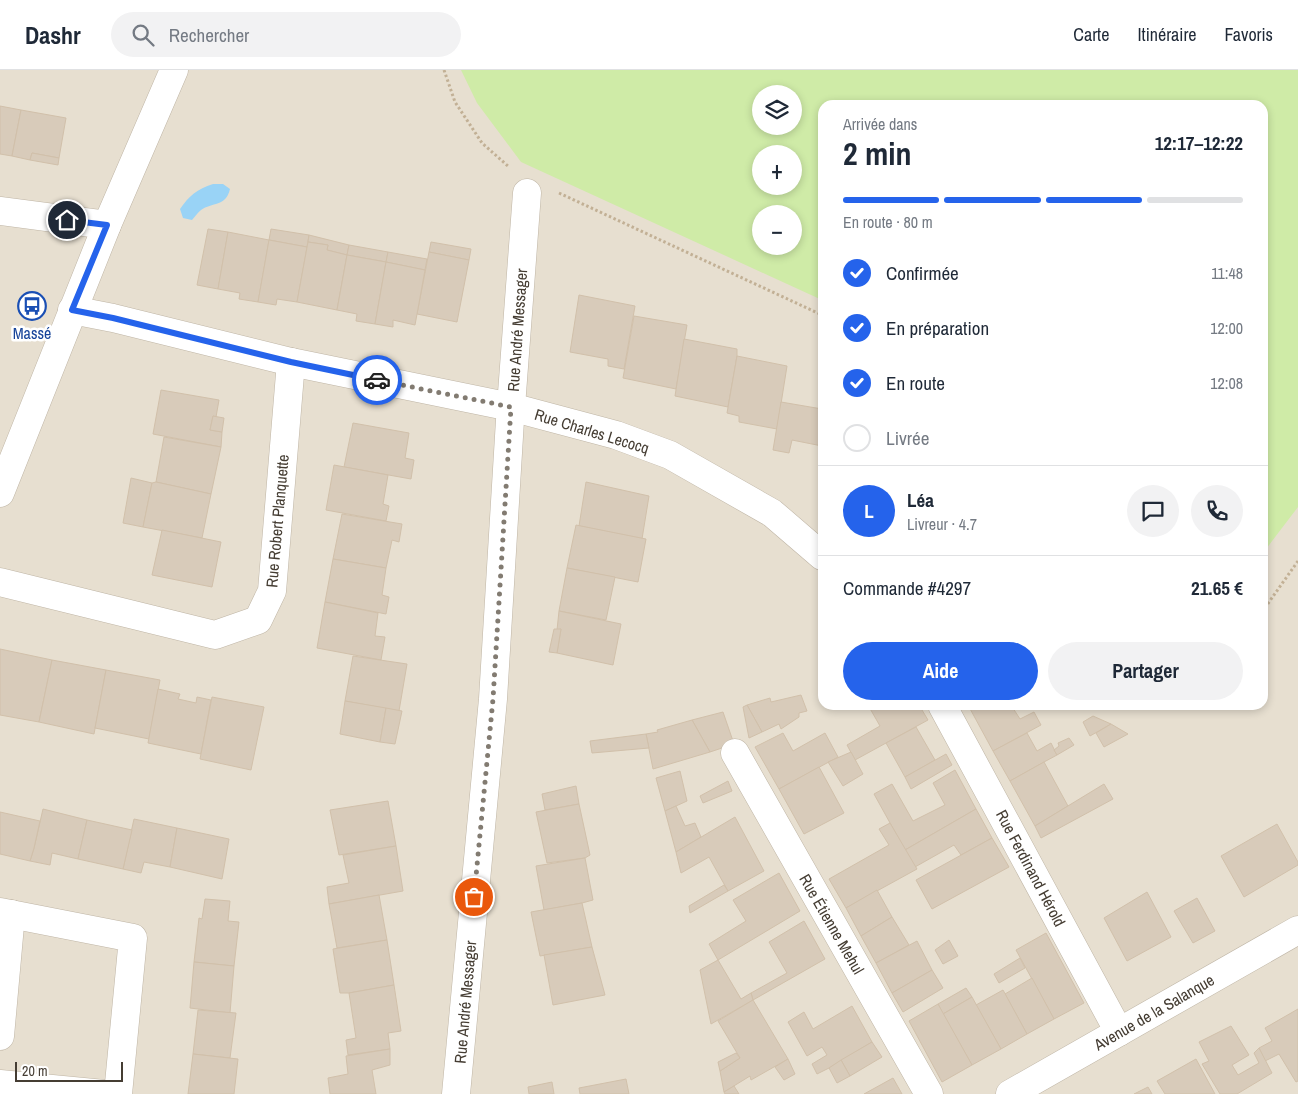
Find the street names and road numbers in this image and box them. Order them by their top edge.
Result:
street label: Rue André Messager [502,267,532,392]
street label: Rue Charles Lecocq [532,403,652,459]
street label: Rue Robert Planquette [260,454,294,588]
street label: Rue Ferdinand Hérold [991,806,1071,930]
street label: Rue Étienne Mehul [794,870,870,978]
street label: Rue André Messager [449,939,481,1064]
street label: Avenue de la Salanque [1089,969,1218,1056]

